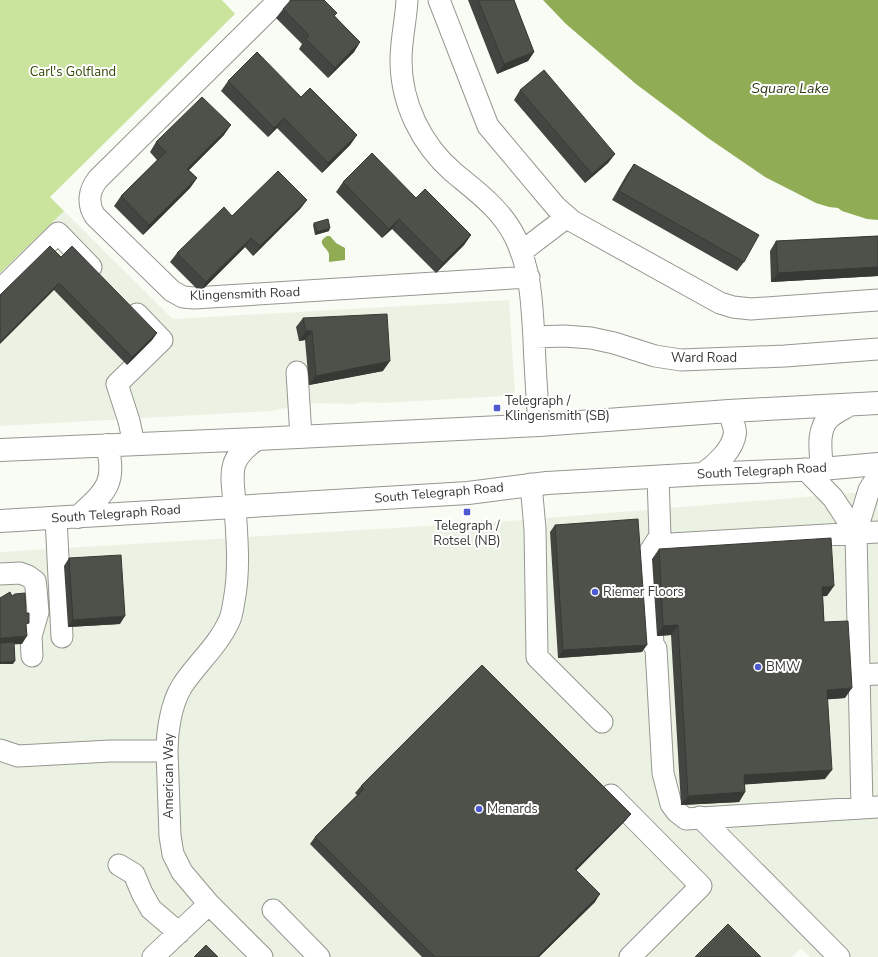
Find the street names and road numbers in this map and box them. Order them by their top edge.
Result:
street label: Klingensmith Road [190,283,300,305]
street label: Ward Road [671,349,737,367]
street label: South Telegraph Road [697,459,827,483]
street label: South Telegraph Road [374,478,504,508]
street label: South Telegraph Road [51,500,181,528]
street label: American Way [160,733,178,819]

